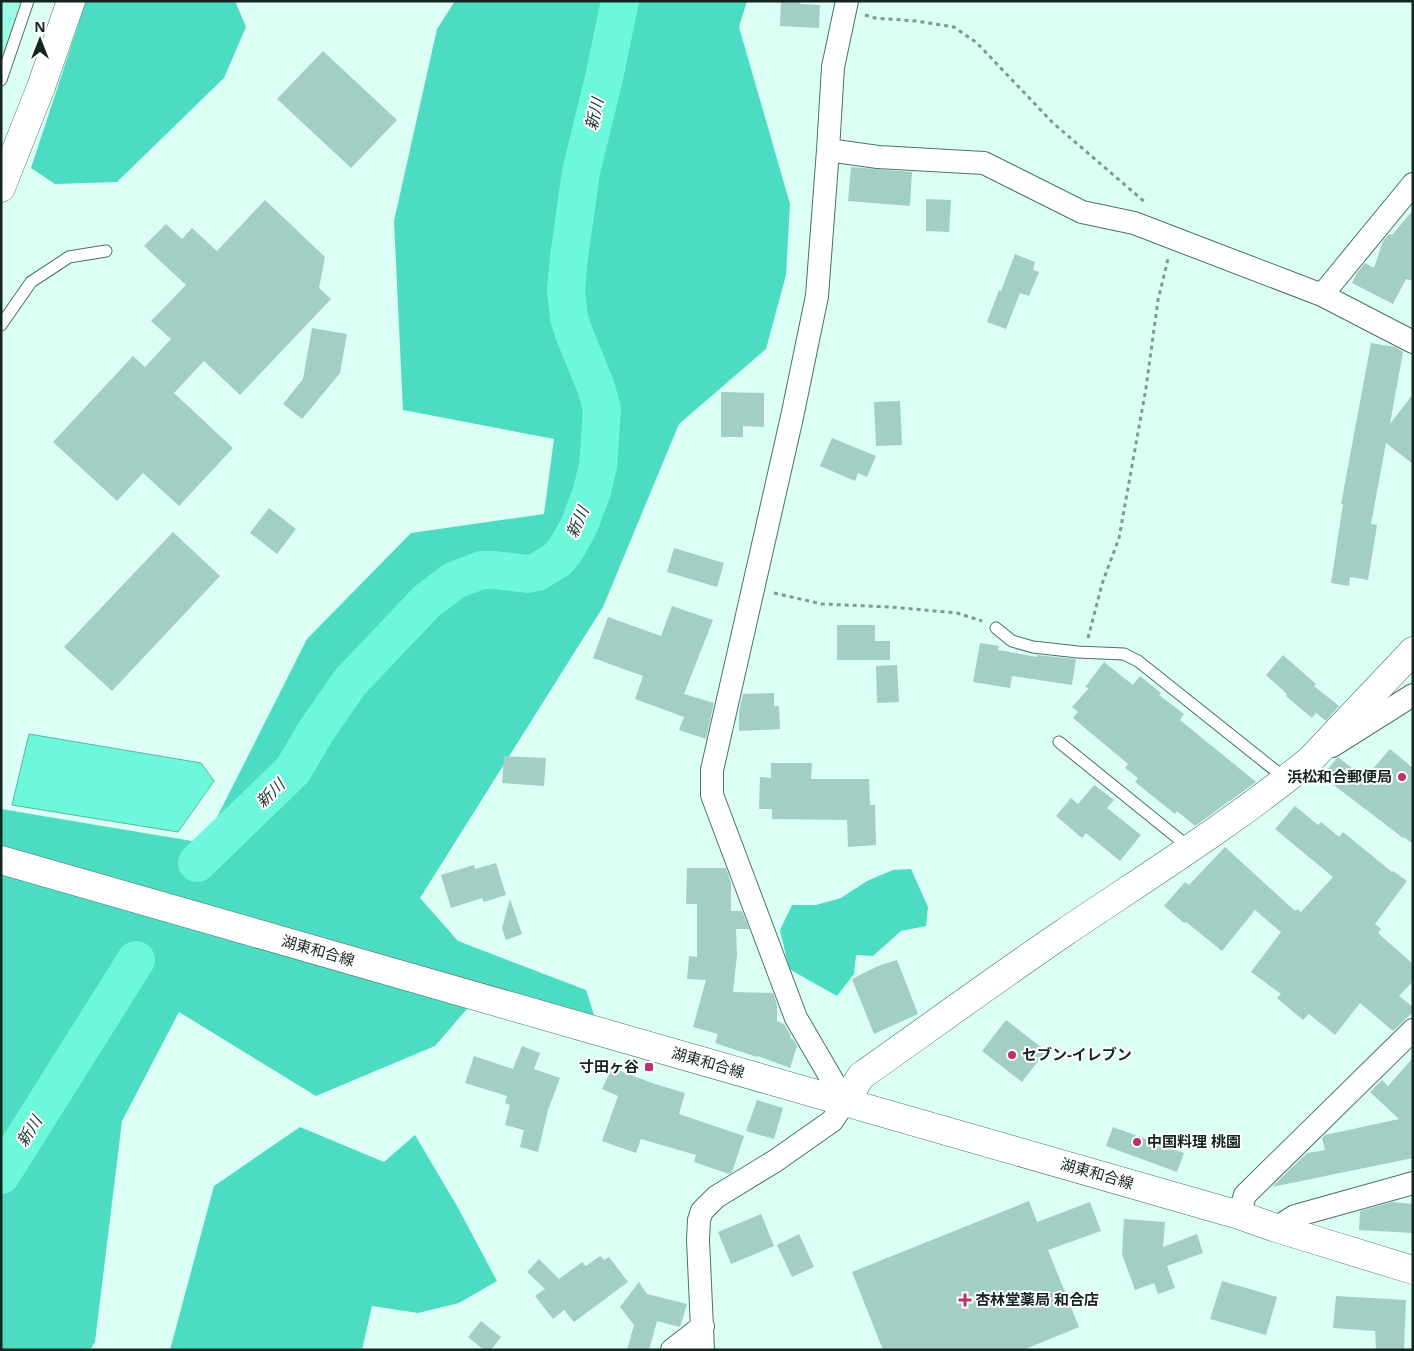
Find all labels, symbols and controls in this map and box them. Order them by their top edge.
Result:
north arrow [15,15,65,65]
text: N [34,17,46,36]
water label: 新川 [580,94,609,132]
water label: 新川 [560,501,594,541]
place label: 浜松和合郵便局 [1287,766,1392,786]
marker: 浜松和合郵便局 [1396,771,1408,783]
water label: 新川 [251,773,291,812]
street label: 湖東和合線 [279,930,357,970]
street label: 湖東和合線 [669,1042,747,1082]
place label: セブン-イレブン [1022,1044,1132,1064]
marker: セブン-イレブン [1006,1049,1018,1061]
place label: 寸田ヶ谷 [579,1056,639,1076]
marker: 寸田ヶ谷 [643,1061,655,1073]
water label: 新川 [11,1110,48,1150]
place label: 中国料理 桃園 [1147,1131,1241,1151]
marker: 中国料理 桃園 [1131,1136,1143,1148]
street label: 湖東和合線 [1058,1153,1136,1193]
place label: 杏林堂薬局 和合店 [975,1289,1099,1309]
marker: 杏林堂薬局 和合店 [959,1294,971,1306]

